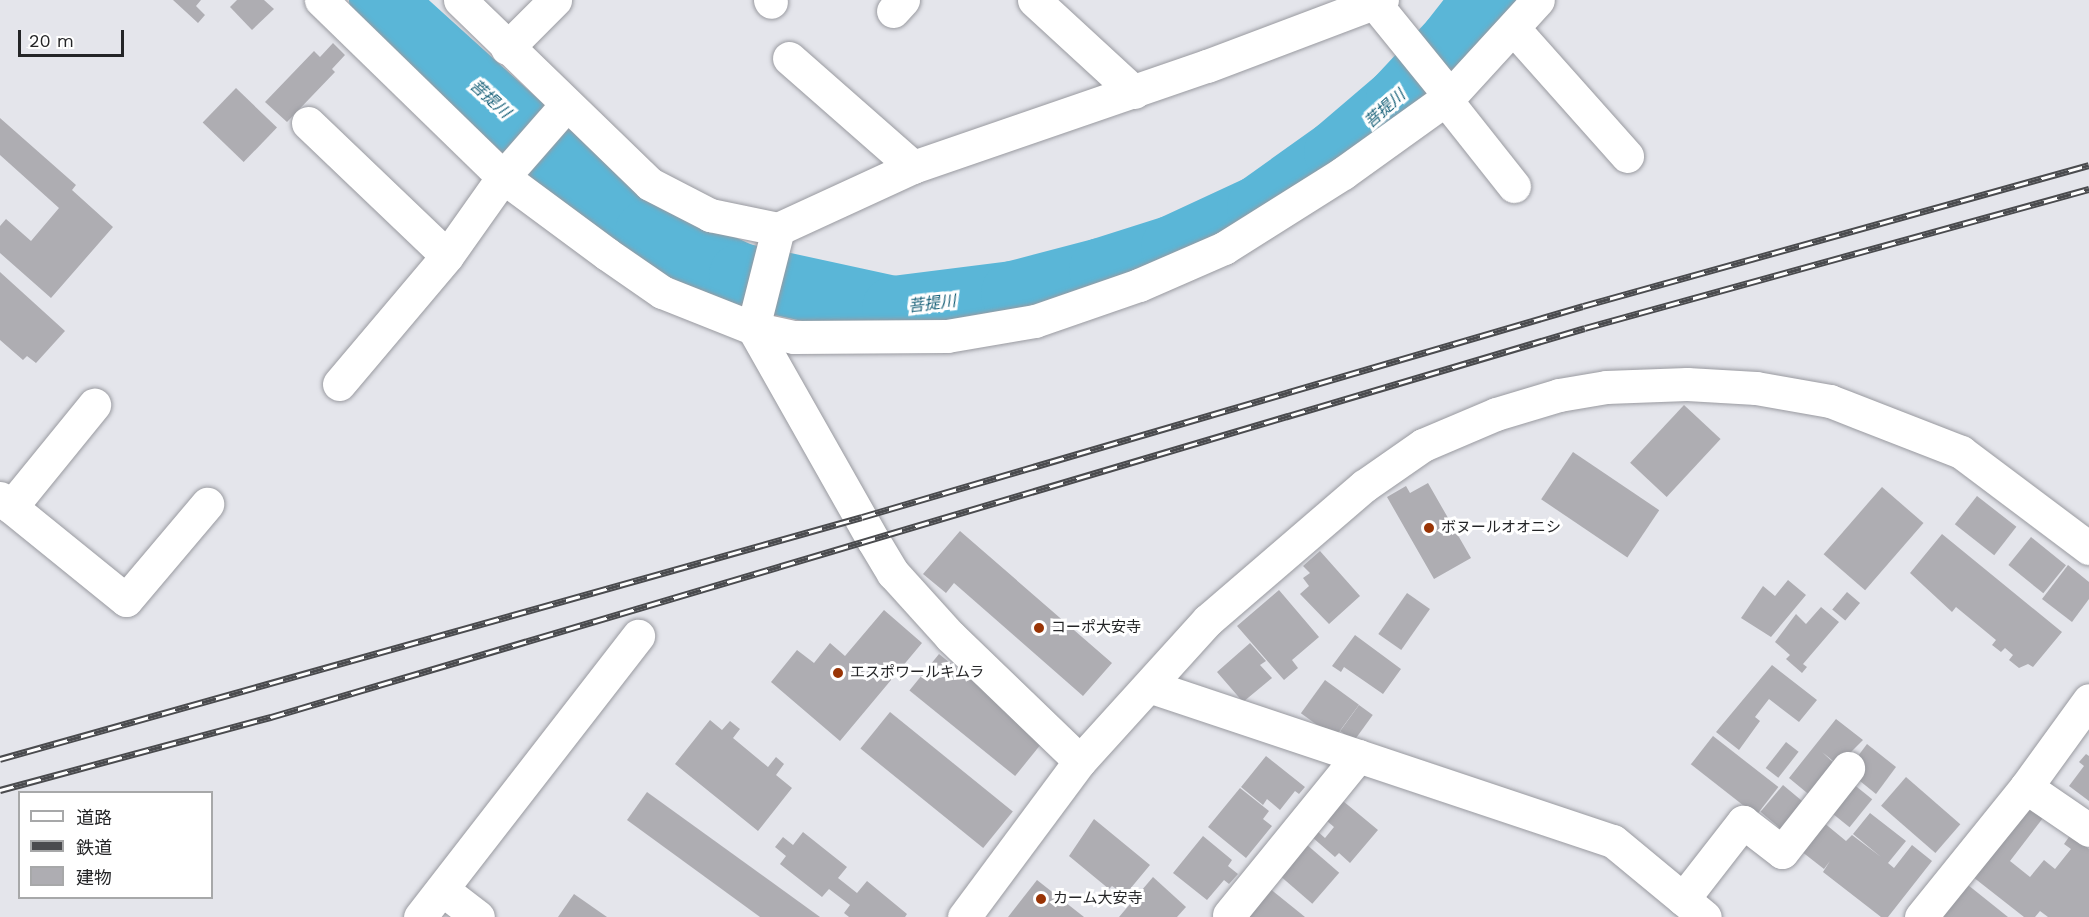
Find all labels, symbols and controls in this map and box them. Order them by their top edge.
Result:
scale bar [21,18,128,56]
text: 20 m [29,30,74,51]
water label: 菩提川 [466,76,514,122]
water label: 菩提川 [1361,86,1409,132]
water label: 菩提川 [907,292,957,316]
place label: ボヌールオオニシ [1441,519,1561,537]
marker: ボヌールオオニシ [1422,521,1436,535]
place label: コーポ大安寺 [1051,619,1141,637]
marker: コーポ大安寺 [1032,621,1046,635]
place label: エスポワールキムラ [850,664,985,682]
marker: エスポワールキムラ [831,666,845,680]
legend [18,791,213,899]
text: 道路 [76,807,112,828]
text: 鉄道 [76,837,112,858]
text: 建物 [76,867,112,888]
place label: カーム大安寺 [1053,890,1143,908]
marker: カーム大安寺 [1034,892,1048,906]

